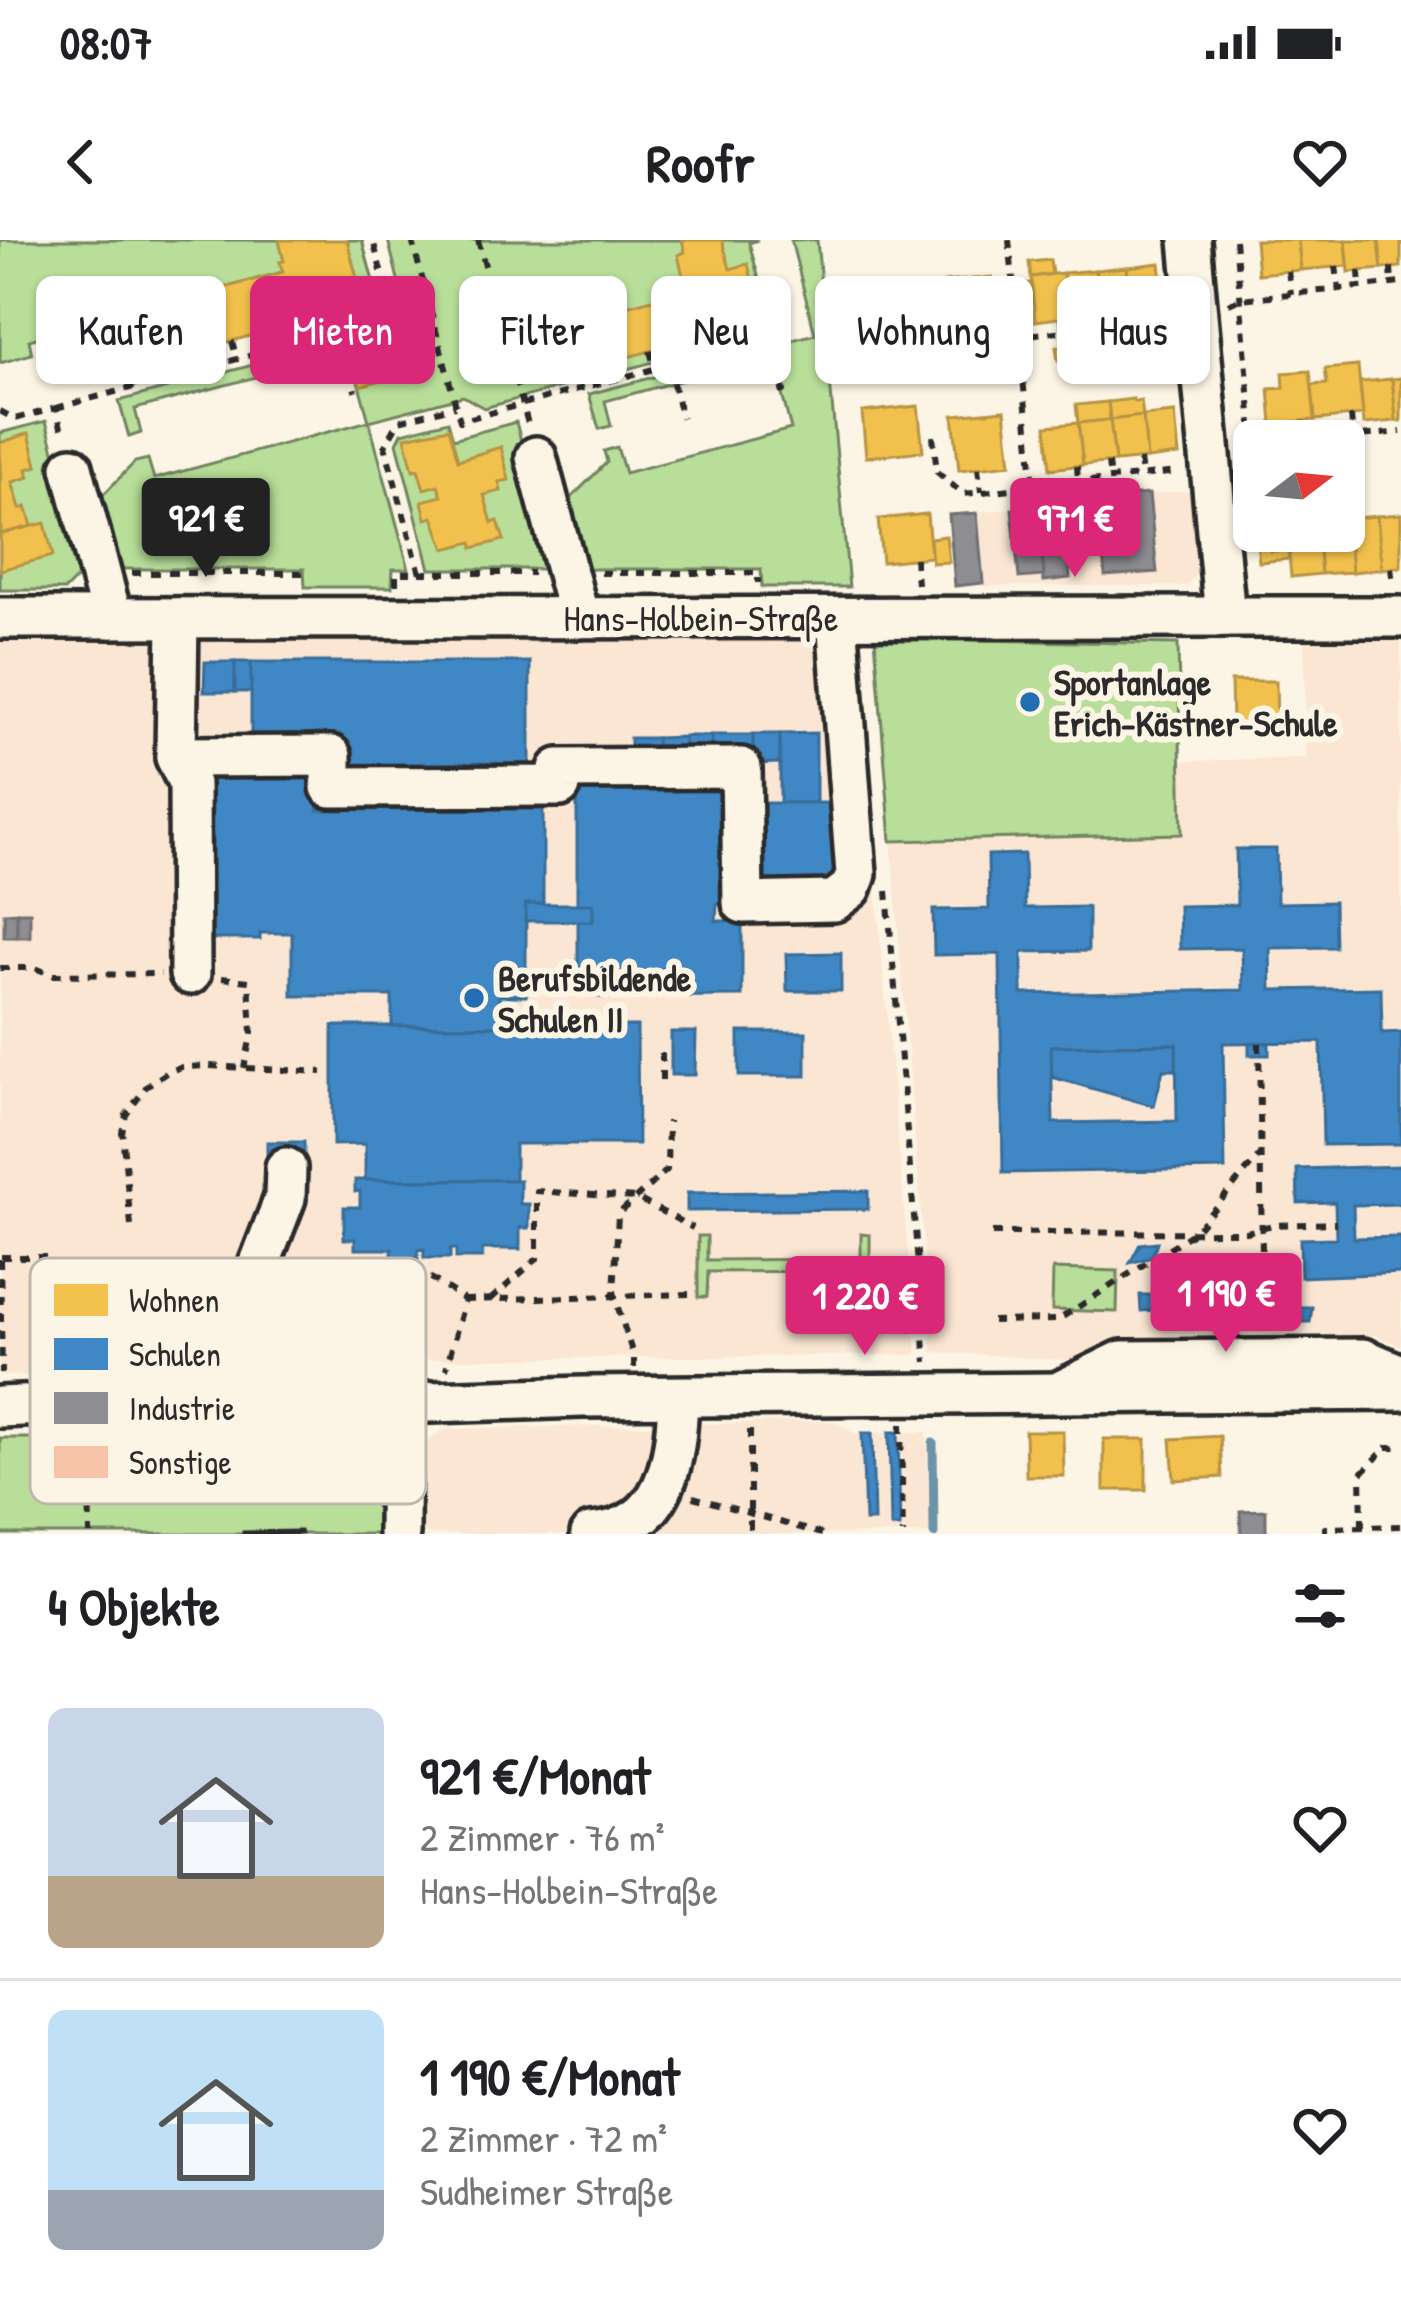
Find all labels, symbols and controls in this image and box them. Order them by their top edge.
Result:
text: 08:07 [60,12,153,73]
text: Roofr [646,126,755,199]
icon: back [48,129,114,195]
icon: heart [1287,129,1353,195]
chip: Kaufen [36,276,226,384]
chip: Mieten [250,276,435,384]
chip: Filter [459,276,627,384]
chip: Neu [651,276,791,384]
chip: Wohnung [815,276,1033,384]
chip: Haus [1057,276,1210,384]
north arrow [1233,420,1365,552]
map controls [1233,420,1365,552]
pin: 921 € [122,478,290,580]
pin: 971 € [991,478,1159,580]
text: 921 € [169,490,243,543]
text: 971 € [1037,490,1113,543]
street label: Hans-Holbein-Straße [564,593,838,642]
place label: Sportanlage Erich-Kästner-Schule [1054,657,1338,747]
marker: Sportanlage Erich-Kästner-Schule [1017,689,1043,715]
place label: Berufsbildende Schulen II [498,953,692,1043]
marker: Berufsbildende Schulen II [461,985,487,1011]
pin: 1 190 € [1115,1253,1337,1355]
pin: 1 220 € [754,1256,976,1358]
legend [30,1258,426,1504]
text: 1 190 € [1178,1265,1274,1318]
text: 1 220 € [813,1268,917,1321]
text: Wohnen [129,1278,219,1322]
text: Schulen [129,1332,221,1376]
text: Industrie [129,1386,235,1430]
text: Sonstige [129,1440,232,1485]
text: 4 Objekte [48,1572,220,1641]
icon: filters [1287,1573,1353,1639]
text: 921 €/Monat [420,1741,650,1810]
icon: home [144,1756,288,1900]
icon: heart [1287,1795,1353,1861]
text: 2 Zimmer · 76 m² [420,1810,664,1863]
text: Hans-Holbein-Straße [420,1863,718,1916]
text: 1 190 €/Monat [420,2042,680,2111]
icon: home [144,2058,288,2202]
icon: heart [1287,2097,1353,2163]
text: 2 Zimmer · 72 m² [420,2111,667,2164]
text: Sudheimer Straße [420,2164,673,2217]

